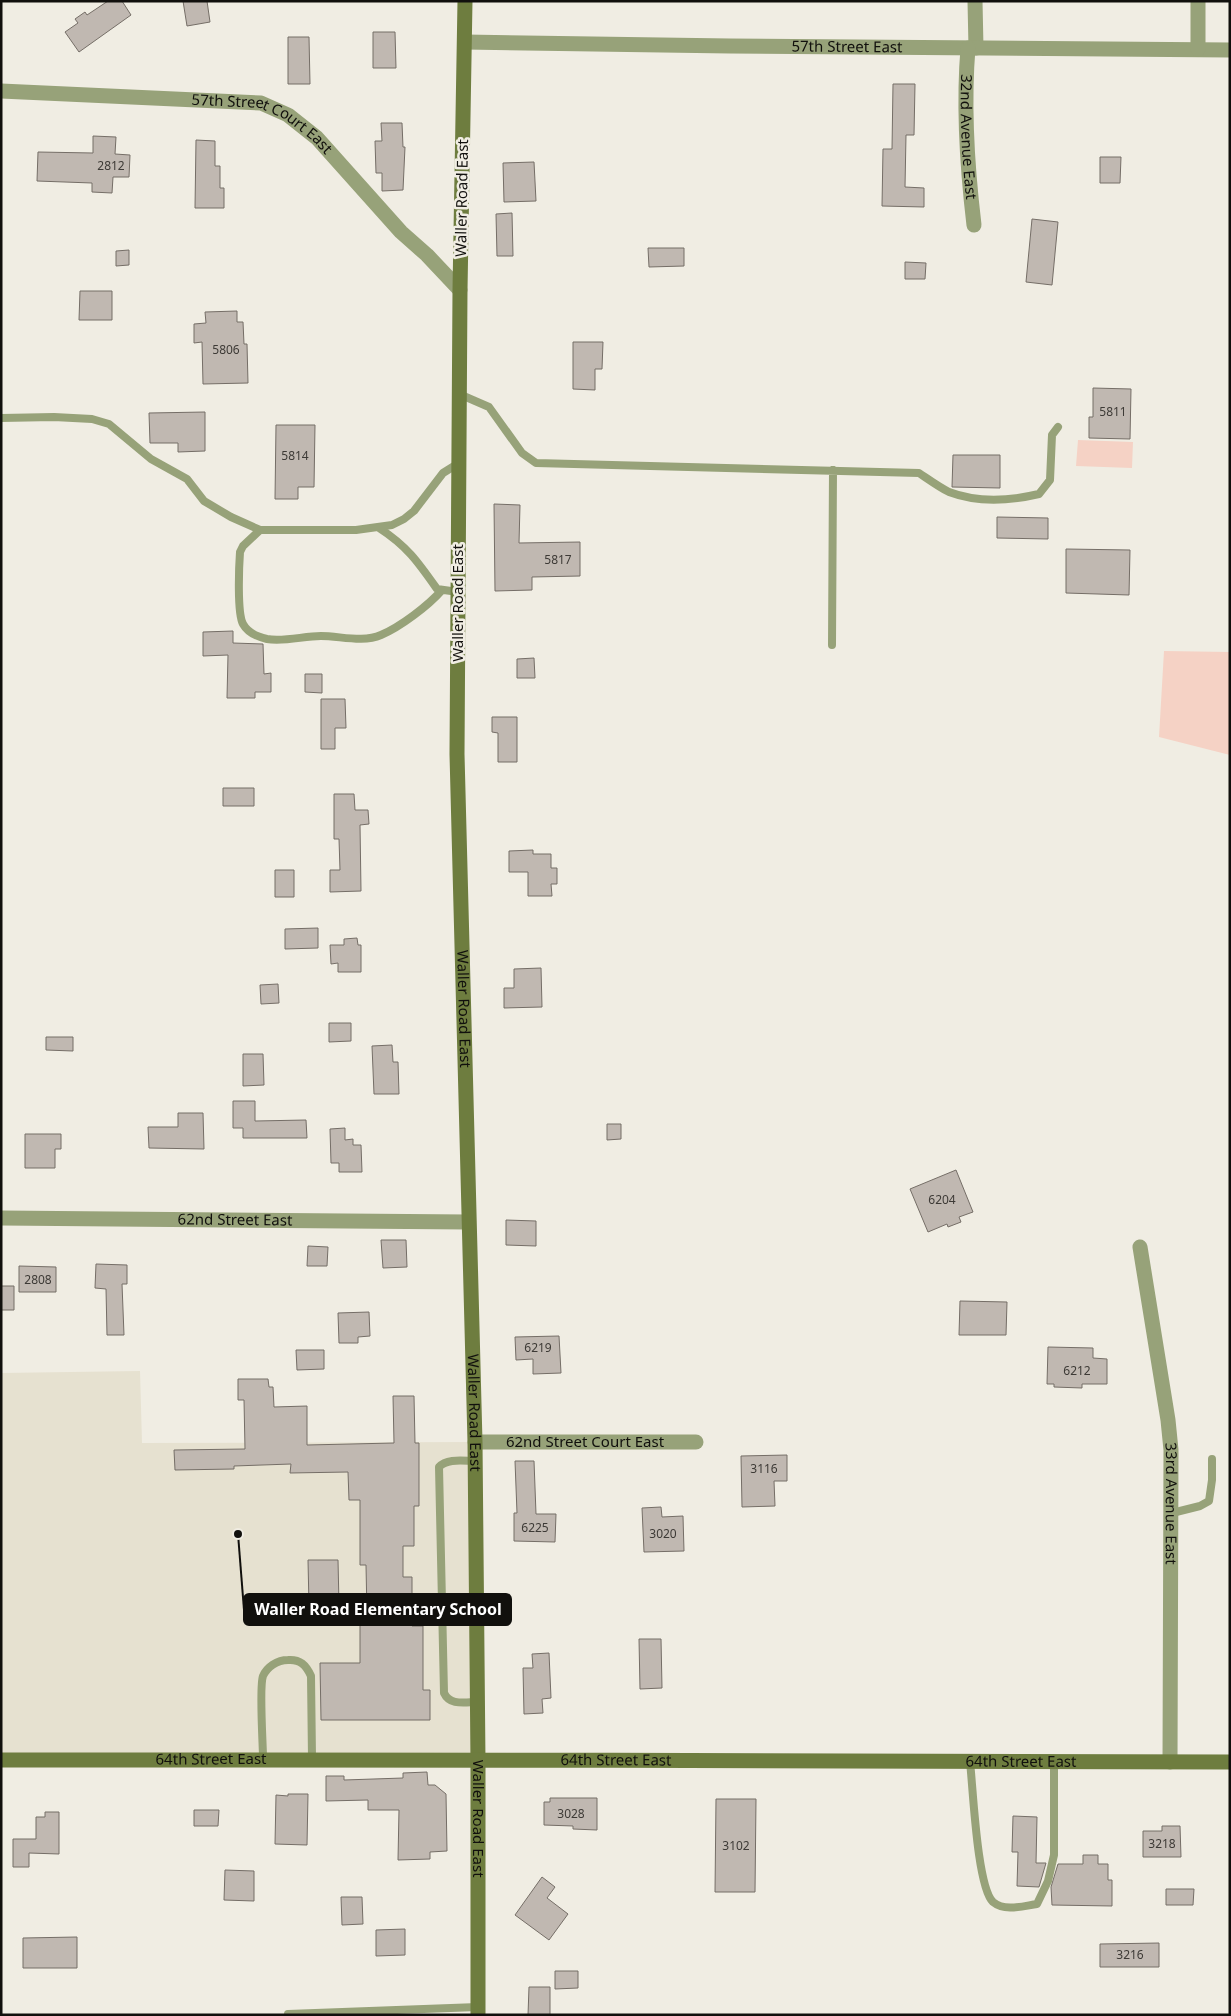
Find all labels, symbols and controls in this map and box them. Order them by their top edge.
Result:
street label: 57th Street East [791,35,903,56]
street label: 32nd Avenue East [957,74,982,201]
street label: 57th Street Court East [191,89,338,158]
street label: Waller Road East [450,138,472,257]
house number: 2812 [97,157,125,174]
house number: 5806 [212,341,240,358]
house number: 5811 [1099,403,1127,420]
house number: 5814 [281,447,309,464]
street label: Waller Road East [447,544,467,662]
house number: 5817 [544,551,572,568]
street label: Waller Road East [453,950,476,1069]
house number: 6204 [928,1191,956,1208]
street label: 62nd Street East [178,1209,293,1230]
house number: 2808 [24,1271,52,1288]
house number: 6219 [524,1339,552,1356]
street label: Waller Road East [464,1354,486,1472]
house number: 6212 [1063,1362,1091,1379]
street label: 62nd Street Court East [506,1431,665,1451]
street label: 33rd Avenue East [1161,1441,1182,1565]
house number: 3116 [750,1460,778,1477]
house number: 6225 [521,1519,549,1536]
house number: 3020 [649,1525,677,1542]
callout: Waller Road Elementary School [244,1594,511,1625]
text: Waller Road Elementary School [254,1598,502,1620]
street label: 64th Street East [156,1748,267,1769]
street label: 64th Street East [560,1749,672,1769]
street label: 64th Street East [965,1751,1077,1771]
street label: Waller Road East [469,1760,489,1878]
house number: 3028 [557,1805,585,1822]
house number: 3218 [1148,1835,1176,1852]
house number: 3102 [722,1837,750,1854]
house number: 3216 [1116,1946,1144,1963]

